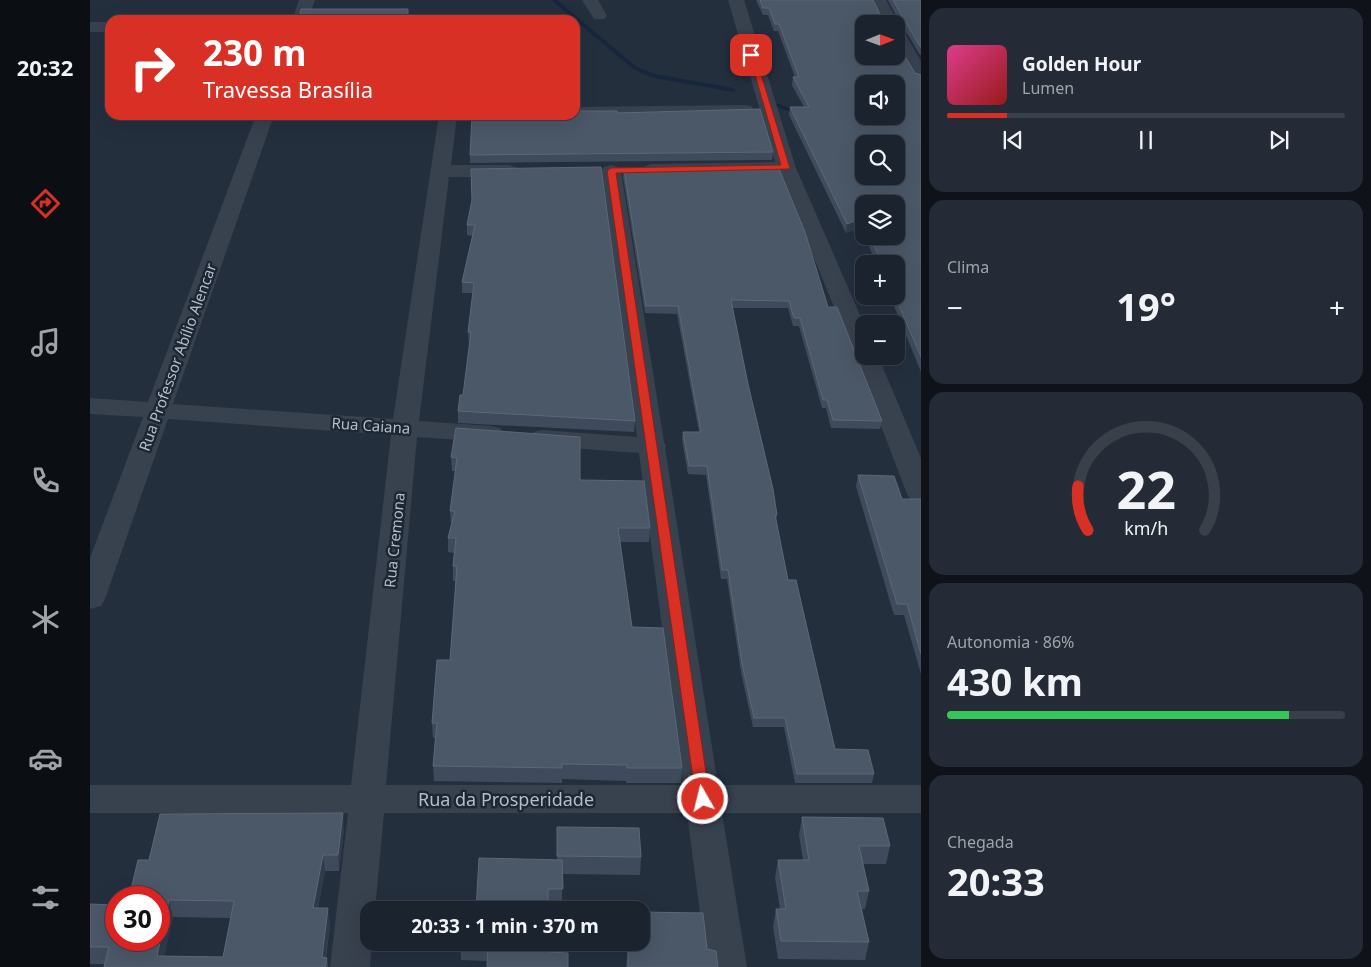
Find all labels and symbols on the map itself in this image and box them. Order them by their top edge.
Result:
north arrow [855,15,905,65]
pin [730,34,772,76]
street label: Rua Professor Abílio Alencar [134,260,220,454]
street label: Rua Caiana [331,412,411,438]
street label: Rua Cremona [379,491,409,589]
position arrow [676,772,728,824]
street label: Rua da Prosperidade [418,787,594,811]
speed limit sign: 30 [105,886,170,951]

